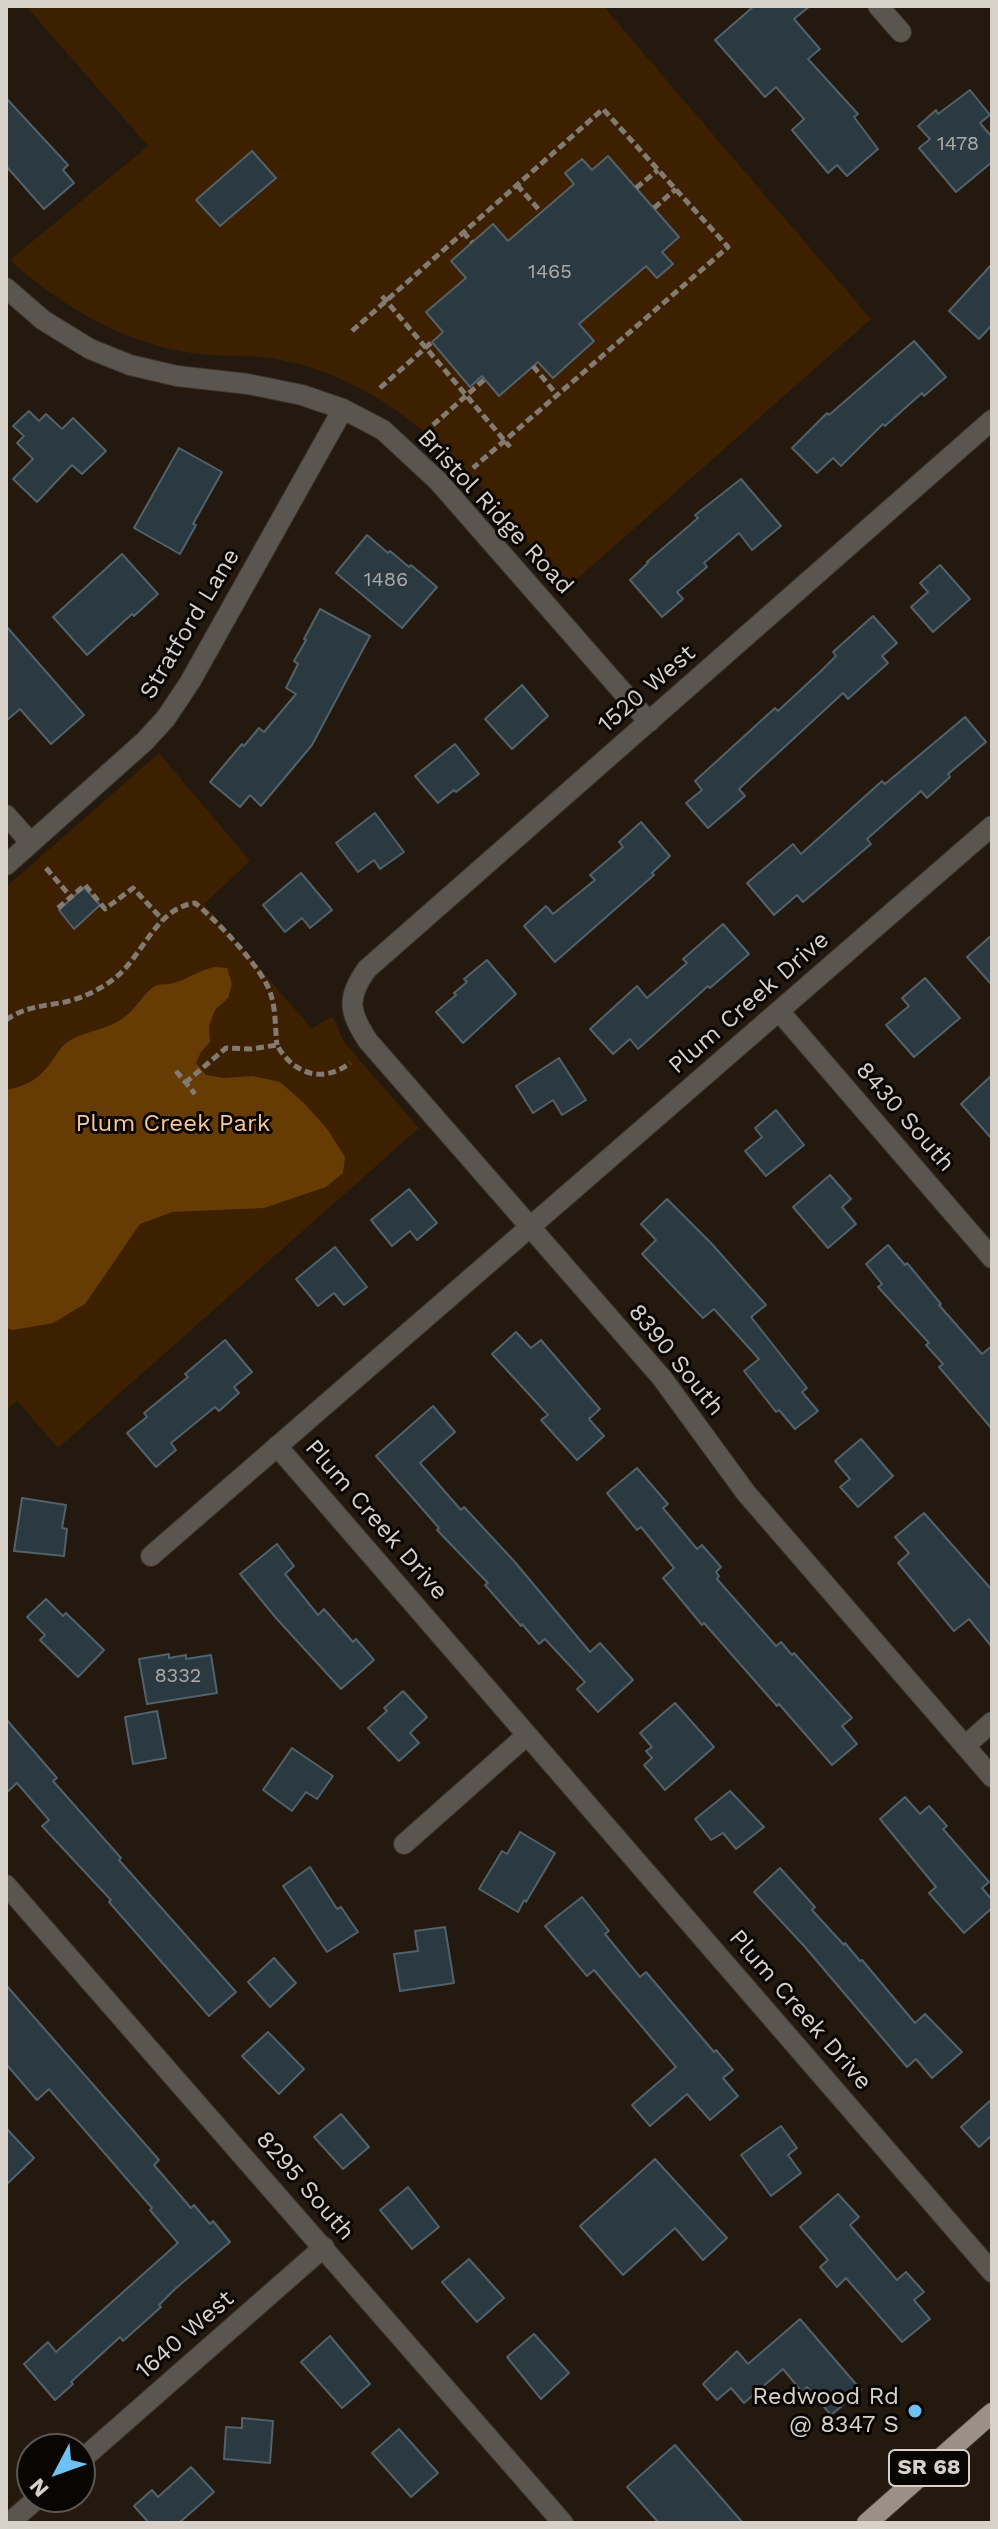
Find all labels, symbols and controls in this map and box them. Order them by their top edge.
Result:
house number: 1478 [937,132,979,156]
house number: 1465 [528,260,572,284]
street label: Bristol Ridge Road [411,424,579,600]
street label: Stratford Lane [134,544,246,704]
house number: 1486 [364,568,408,592]
street label: 1520 West [593,639,701,739]
street label: Plum Creek Drive [663,926,835,1080]
street label: 8430 South [850,1056,960,1178]
park label: Plum Creek Park [76,1110,270,1138]
street label: 8390 South [622,1298,730,1422]
street label: Plum Creek Drive [299,1434,453,1606]
house number: 8332 [155,1664,201,1688]
street label: Plum Creek Drive [723,1924,877,2096]
street label: 8295 South [250,2126,360,2246]
street label: 1640 West [130,2285,240,2385]
place label: Redwood Rd @ 8347 S [752,2383,899,2439]
marker: Redwood Rd @ 8347 S [906,2402,924,2420]
north arrow [16,2433,96,2513]
road number: SR 68 [889,2450,969,2486]
text: N [24,2473,54,2502]

